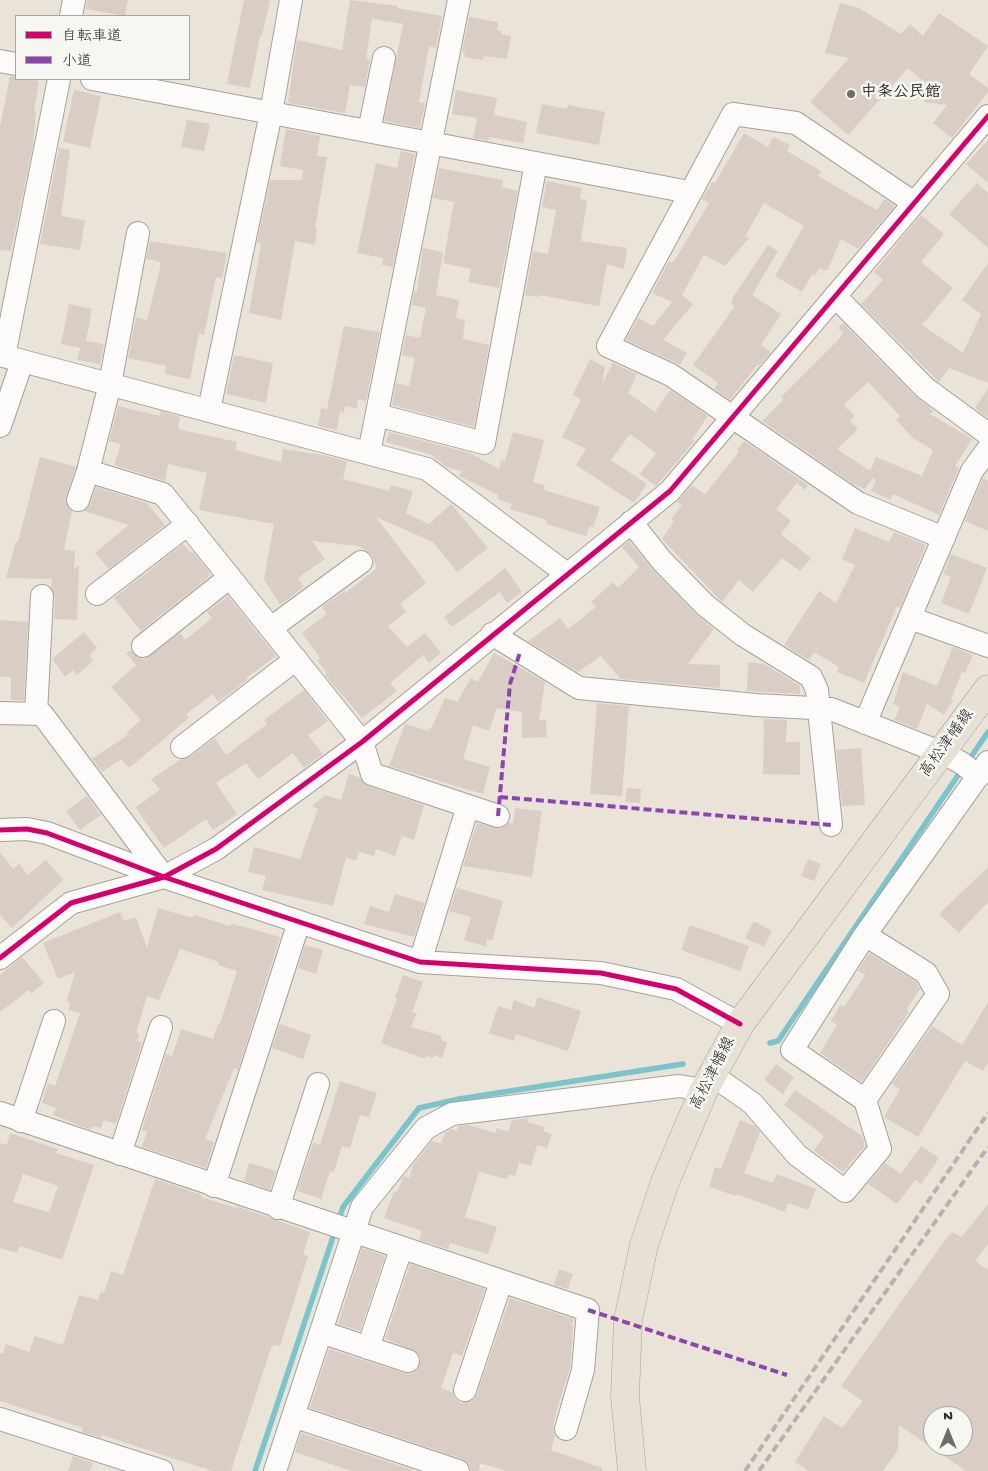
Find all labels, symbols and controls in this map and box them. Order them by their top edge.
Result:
legend [15,15,190,80]
text: 自転車道 [62,28,122,46]
text: 小道 [62,53,92,71]
place label: 中条公民館 [861,84,941,104]
marker: 中条公民館 [845,88,857,100]
street label: 高松津幡線 [917,706,979,782]
street label: 高松津幡線 [687,1034,741,1114]
north arrow [923,1406,973,1456]
text: N [943,1408,953,1425]

